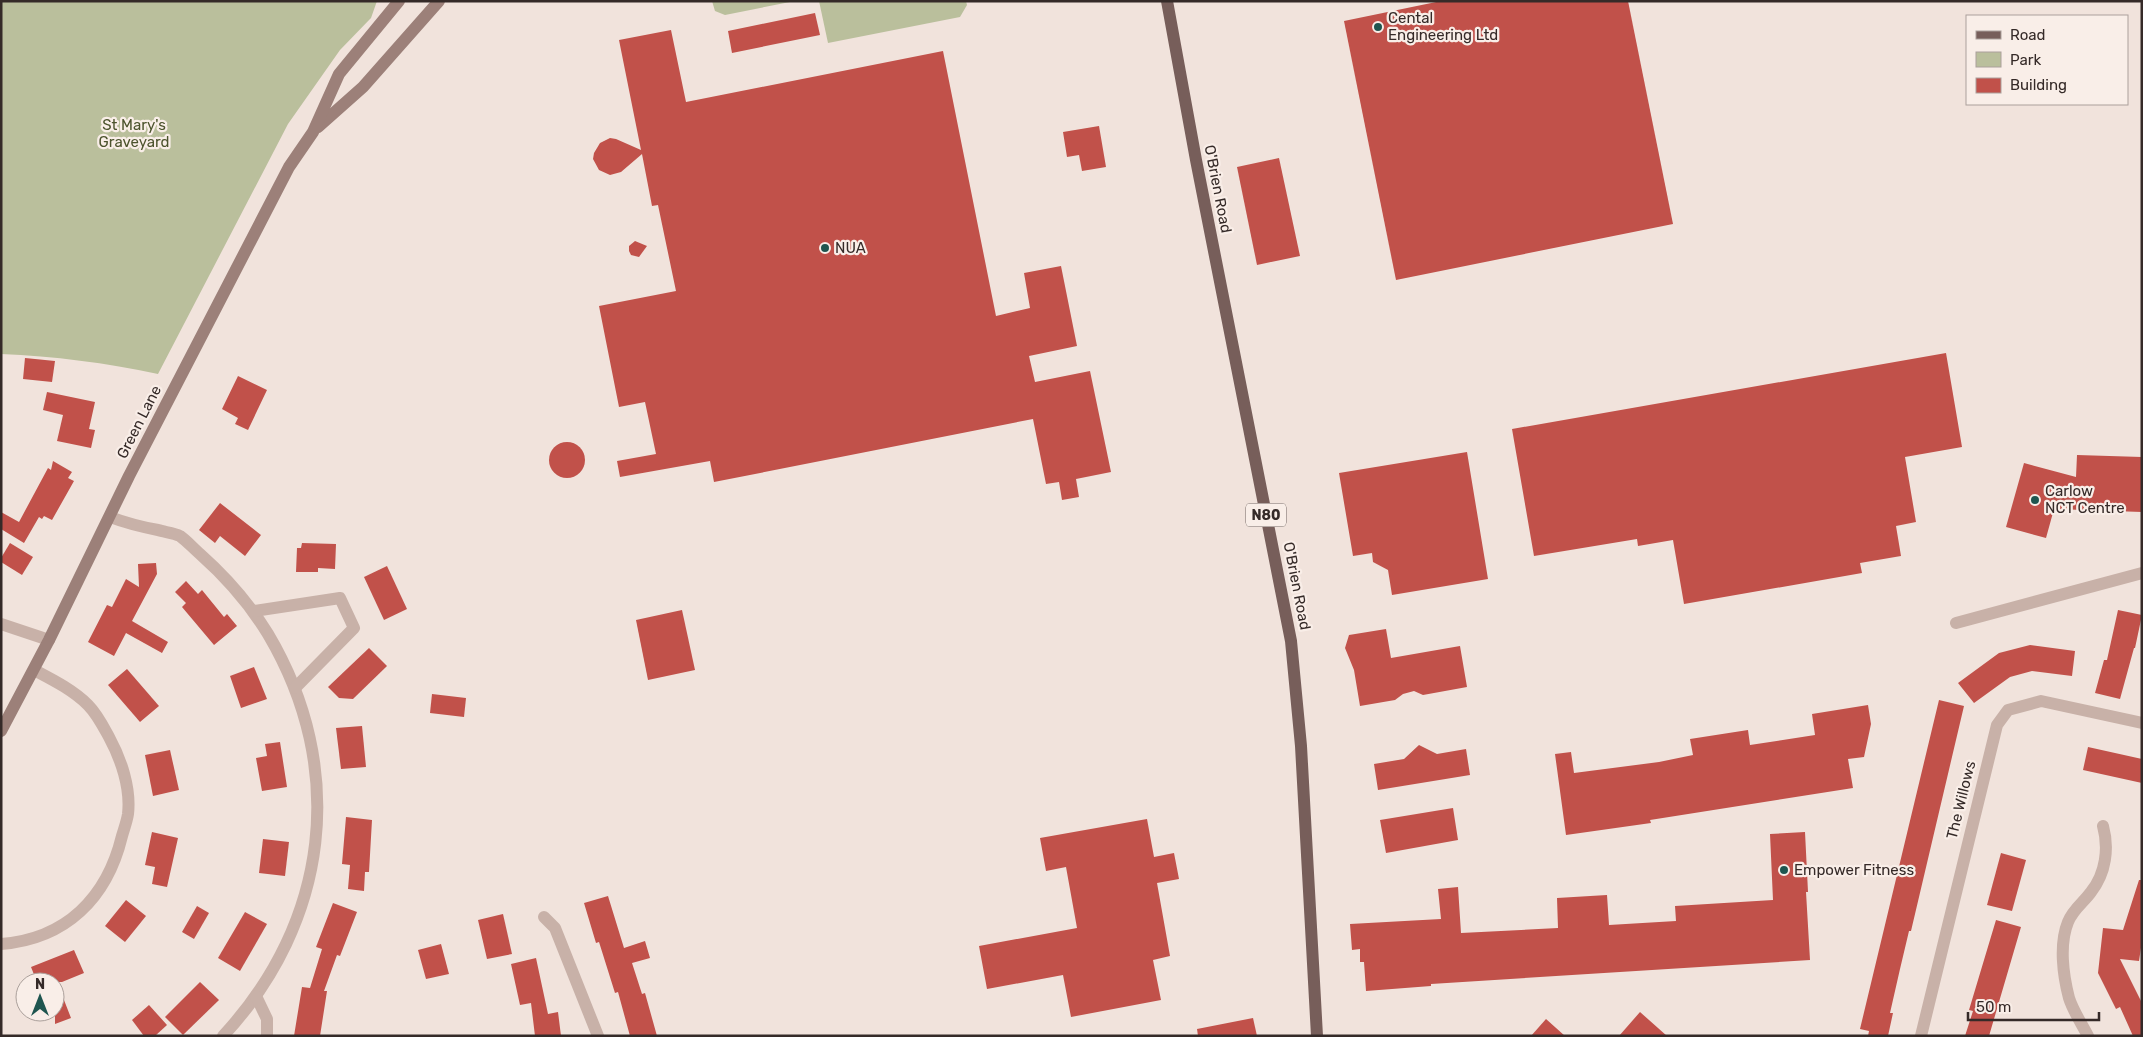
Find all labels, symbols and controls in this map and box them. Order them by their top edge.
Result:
place label: Cental Engineering Ltd [1388,9,1498,44]
legend [1966,15,2128,105]
marker: Cental Engineering Ltd [1372,21,1384,33]
text: Road [2010,26,2046,44]
text: Park [2010,51,2041,69]
text: Building [2010,76,2067,94]
park label: St Mary's Graveyard [99,116,169,151]
street label: O'Brien Road [1201,143,1235,235]
place label: NUA [835,239,866,257]
marker: NUA [819,242,831,254]
street label: Green Lane [113,382,165,462]
place label: Carlow NCT Centre [2045,482,2125,517]
marker: Carlow NCT Centre [2029,494,2041,506]
road number: N80 [1246,504,1286,526]
street label: O'Brien Road [1280,540,1314,632]
street label: The Willows [1943,759,1980,841]
place label: Empower Fitness [1794,861,1914,879]
marker: Empower Fitness [1778,864,1790,876]
north arrow [15,972,65,1022]
text: N [35,976,45,993]
scale bar [1968,990,2099,1022]
text: 50 m [1976,998,2011,1016]

